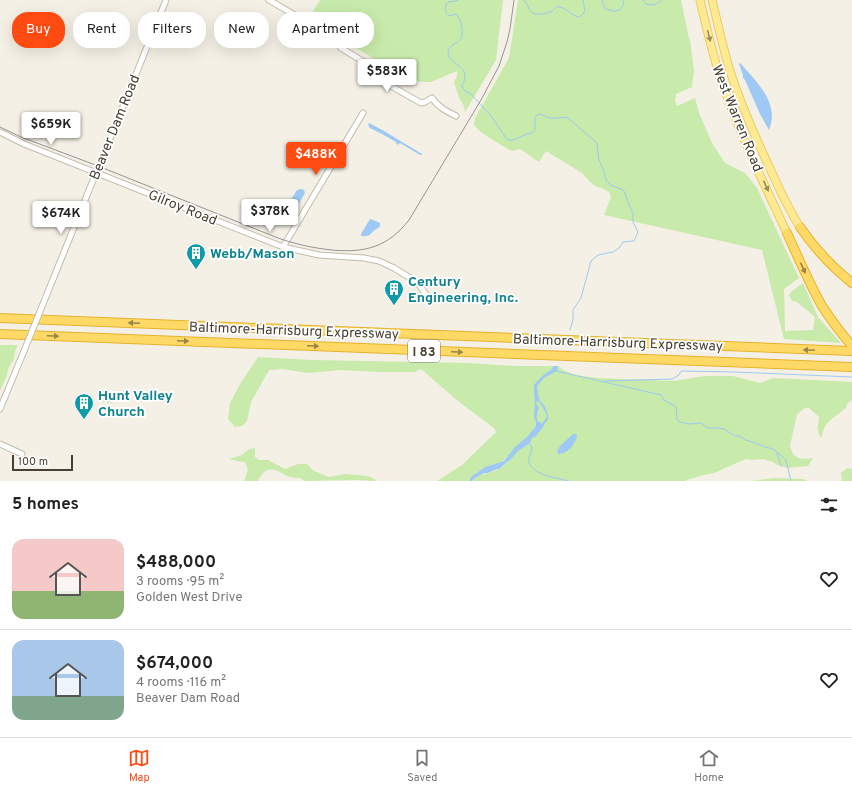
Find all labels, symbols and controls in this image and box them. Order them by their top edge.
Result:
chip: Buy [12,12,65,48]
chip: Rent [73,12,130,48]
chip: Filters [138,12,206,48]
chip: New [214,12,269,48]
chip: Apartment [277,12,374,48]
one-way arrow [706,31,712,43]
pin: $583K [359,59,415,93]
street label: West Warren Road [707,62,766,175]
text: $583K [367,64,407,80]
street label: Beaver Dam Road [87,72,144,183]
pin: $659K [23,112,79,146]
text: $659K [31,117,71,133]
pin: $488K [288,142,344,176]
text: $488K [295,147,337,163]
one-way arrow [763,181,769,193]
street label: Gilroy Road [145,187,219,230]
pin: $378K [242,199,298,233]
pin: $674K [33,201,89,235]
text: $378K [250,204,290,220]
text: $674K [41,206,81,222]
building icon: Webb/Mason [185,242,207,270]
place label: Webb/Mason [210,246,294,263]
one-way arrow [801,263,807,275]
place label: Century Engineering, Inc. [408,274,518,307]
building icon: Century Engineering, Inc. [383,278,405,306]
street label: Baltimore-Harrisburg Expressway [188,319,399,344]
one-way arrow [128,320,140,327]
street label: Baltimore-Harrisburg Expressway [512,331,723,356]
one-way arrow [47,333,59,340]
one-way arrow [177,338,189,345]
road number: I 83 [408,340,440,362]
one-way arrow [307,343,319,350]
one-way arrow [803,346,815,353]
one-way arrow [451,349,464,355]
place label: Hunt Valley Church [98,388,173,421]
building icon: Hunt Valley Church [73,392,95,420]
scale bar [12,453,73,472]
text: 100 m [18,455,48,469]
text: 5 homes [12,494,79,516]
icon: filters [818,494,840,516]
text: $488,000 [136,552,216,574]
icon: home [44,555,92,603]
icon: heart [818,568,840,590]
text: 3 rooms · 95 m² [136,574,224,590]
text: Golden West Drive [136,590,242,606]
text: $674,000 [136,653,213,675]
icon: home [44,656,92,704]
icon: heart [818,669,840,691]
text: 4 rooms · 116 m² [136,675,226,691]
text: Beaver Dam Road [136,691,240,707]
tab: Map [128,747,150,785]
tab: Saved [407,747,438,785]
tab: Home [694,747,724,785]

